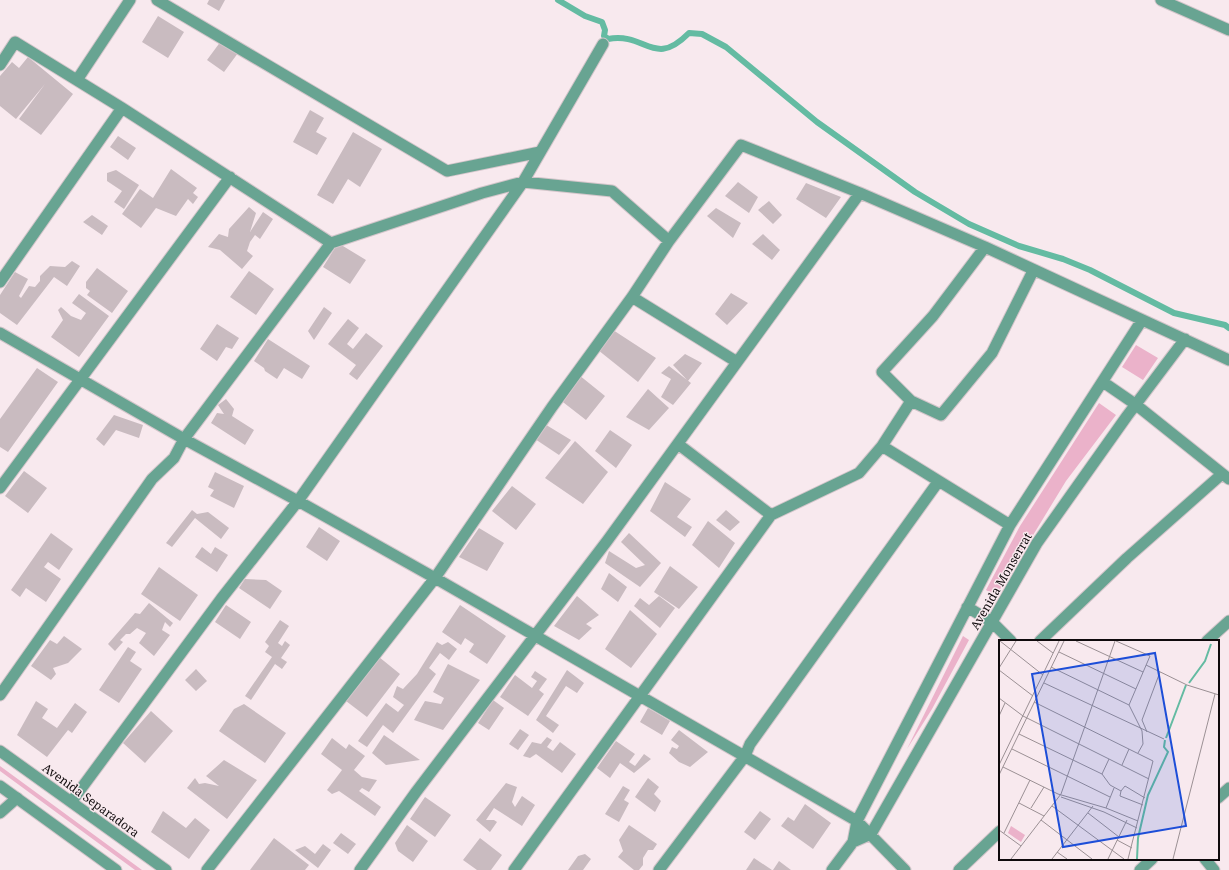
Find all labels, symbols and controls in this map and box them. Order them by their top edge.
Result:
street label: Avenida Monserrat [966,529,1036,633]
inset map [999,640,1219,860]
street label: Avenida Separadora [39,759,143,841]

